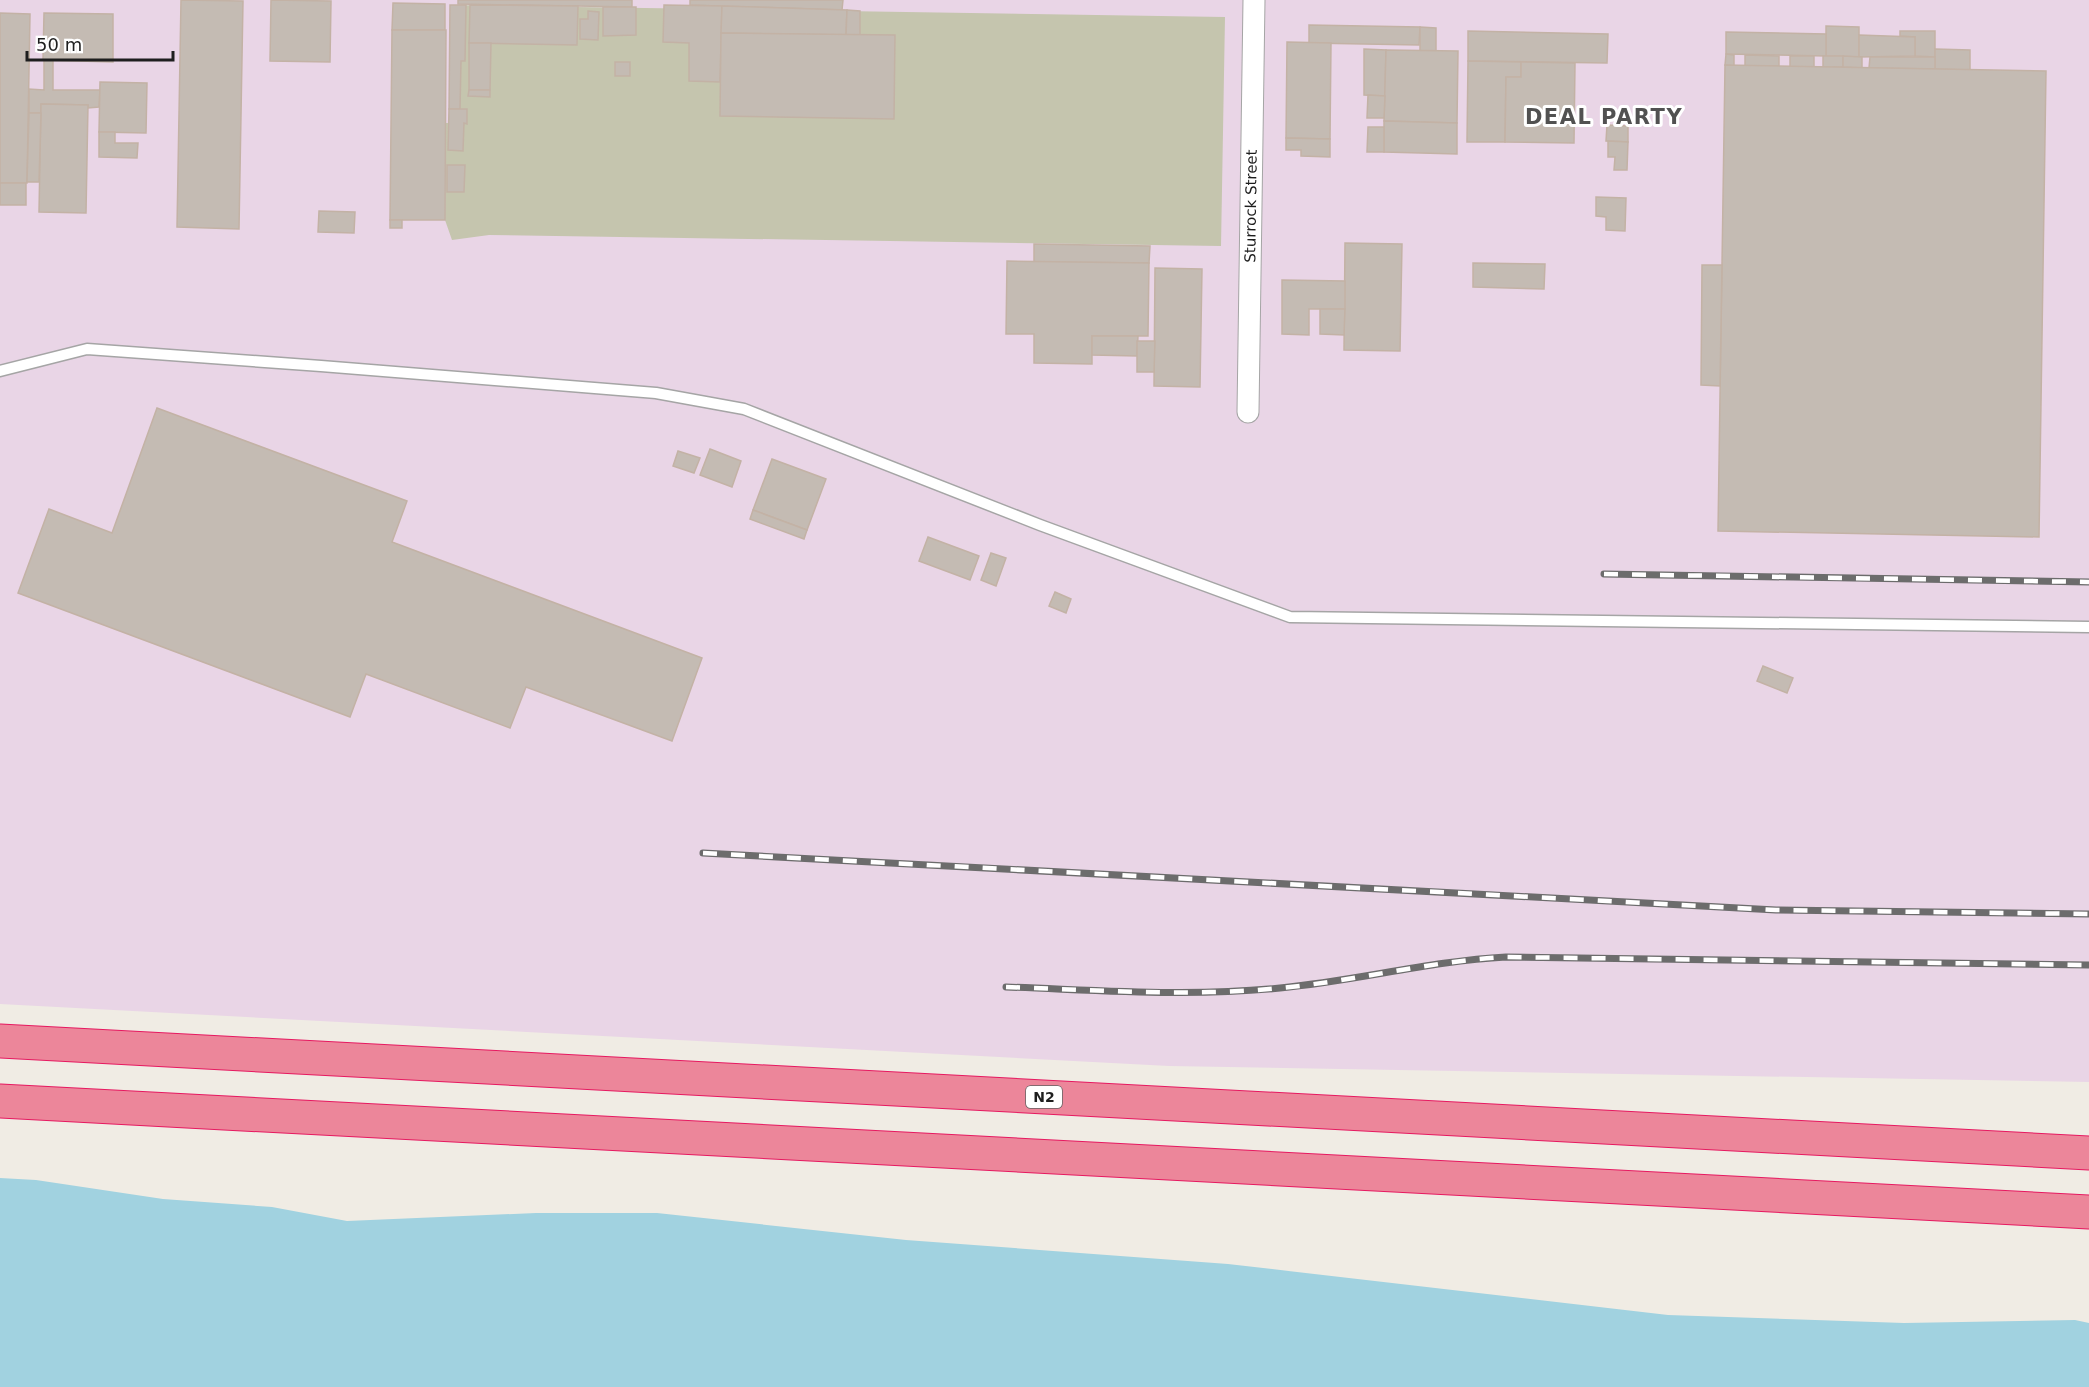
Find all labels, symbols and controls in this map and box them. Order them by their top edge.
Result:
scale bar [27,24,172,62]
text: 50 m [36,34,82,55]
district label: DEAL PARTY [1525,105,1683,129]
street label: Sturrock Street [1241,149,1261,263]
road number: N2 [1026,1086,1062,1108]

